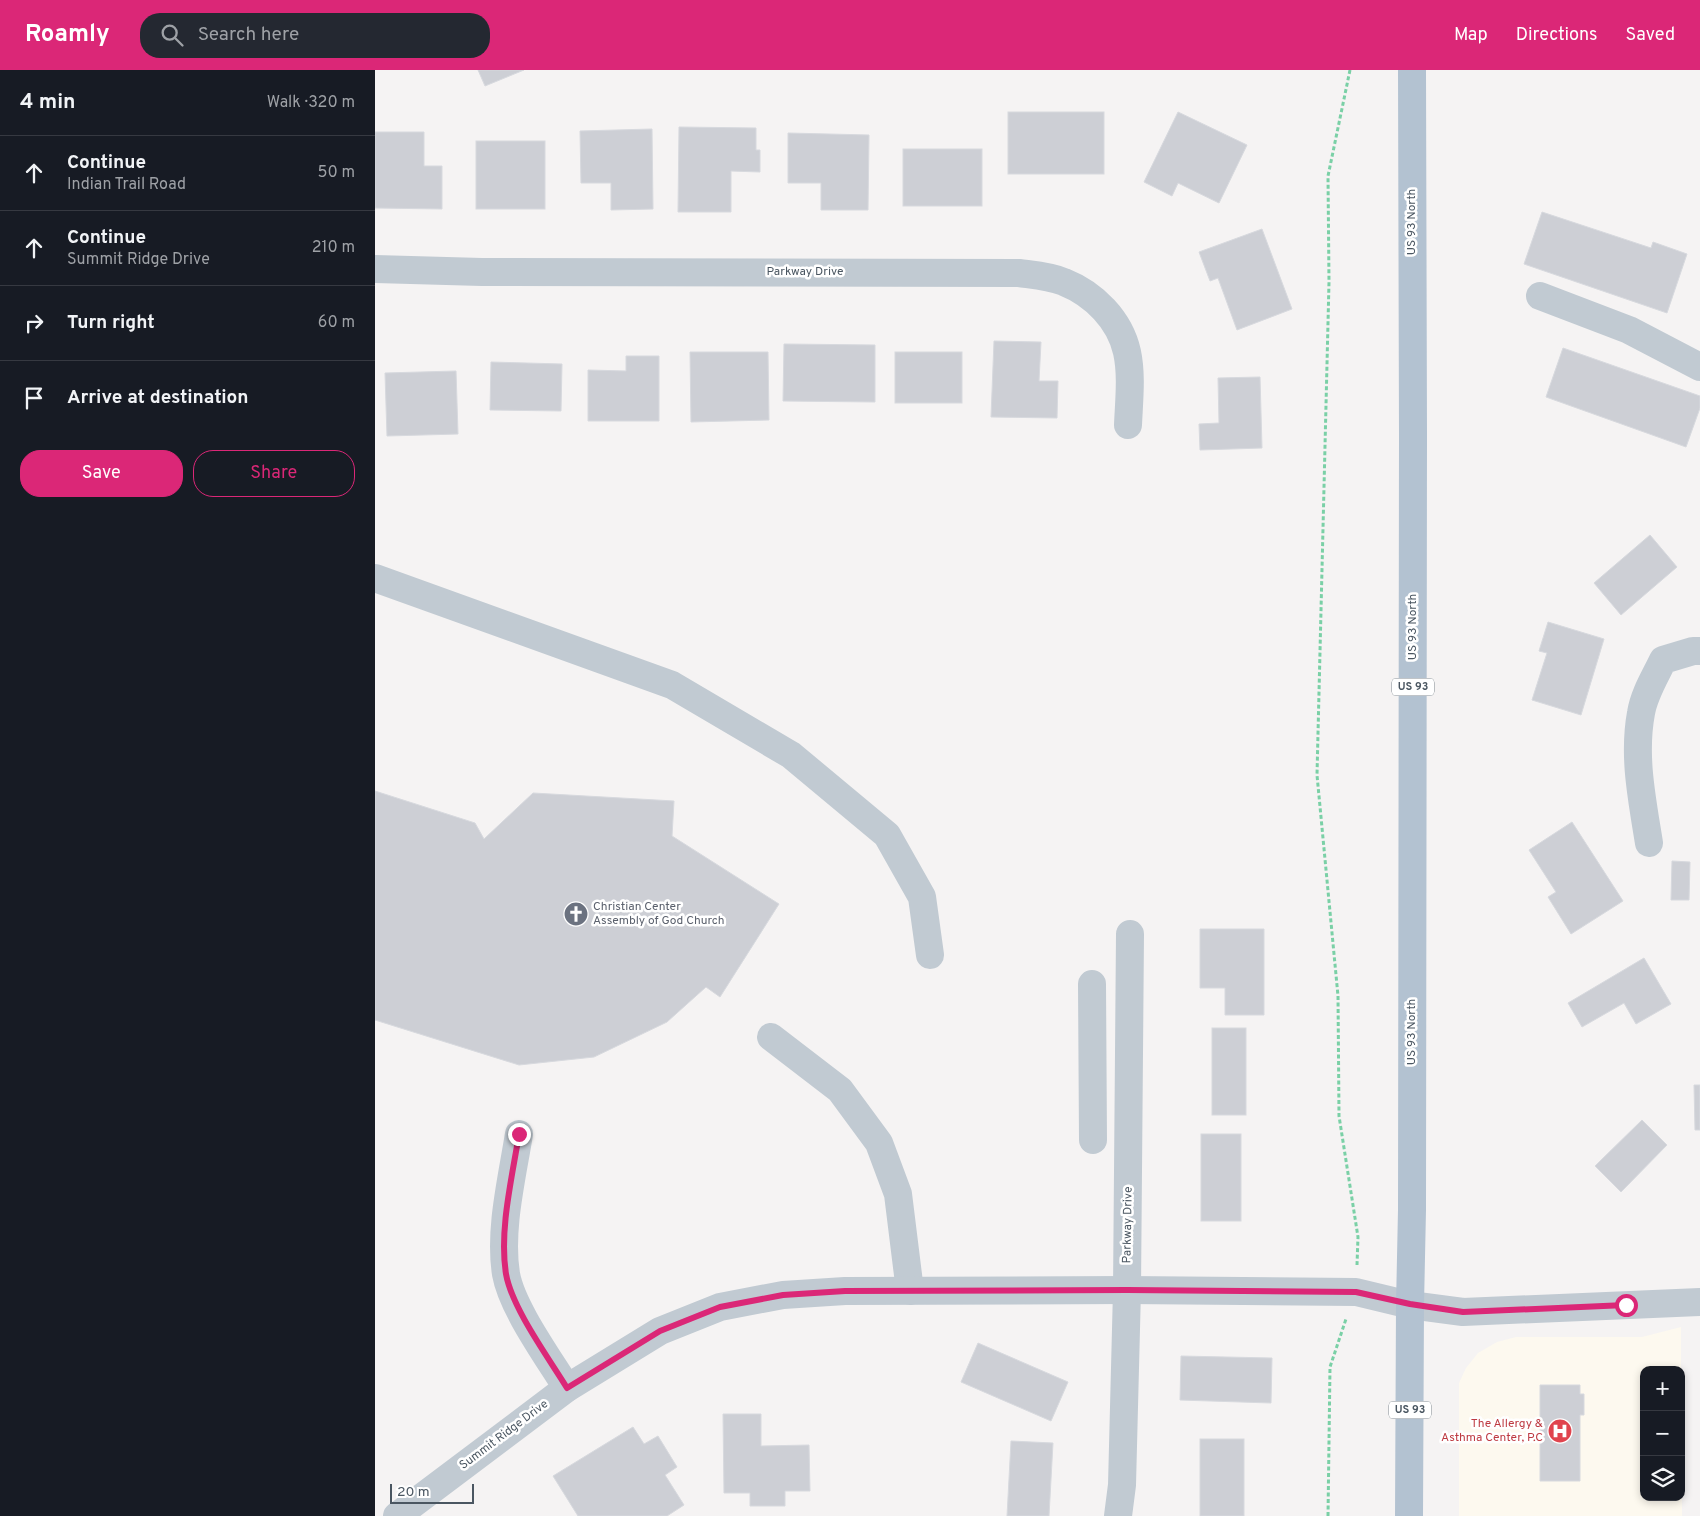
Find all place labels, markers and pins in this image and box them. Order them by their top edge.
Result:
place label: Christian Center Assembly of God Church [593,899,725,929]
church icon: Christian Center Assembly of God Church [563,901,589,927]
place label: The Allergy & Asthma Center, P.C [1441,1416,1543,1446]
hospital icon: The Allergy & Asthma Center, P.C [1547,1418,1573,1444]

